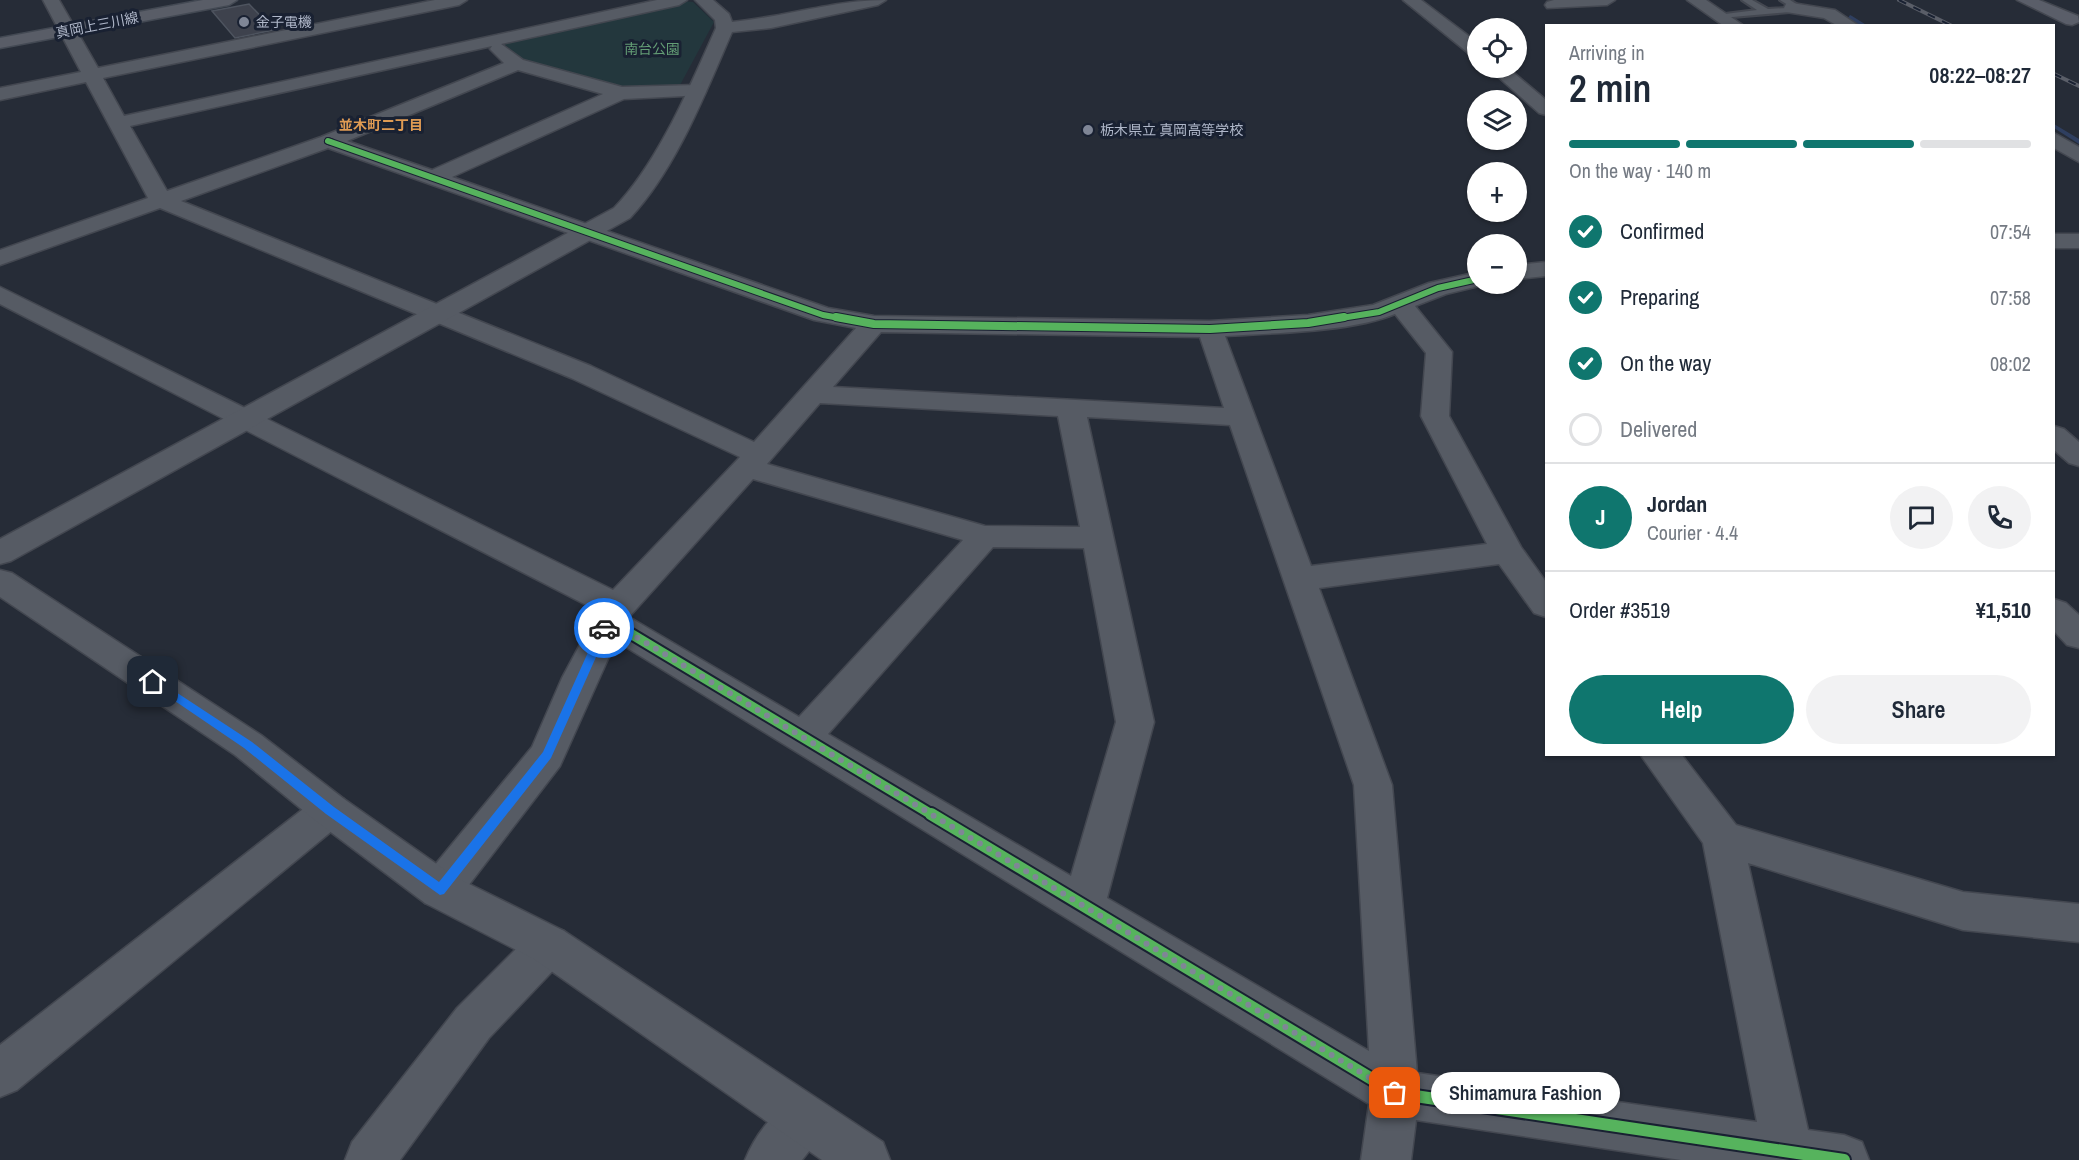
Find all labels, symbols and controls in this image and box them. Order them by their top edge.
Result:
street label: 真岡上三川線 [54,8,140,42]
place label: 金子電機 [256,13,312,31]
marker: 金子電機 [237,15,251,29]
map controls [1467,18,1527,294]
button: locate [1467,18,1527,78]
text: Arriving in [1569,39,1645,66]
park label: 南台公園 [624,40,680,58]
text: 08:22–08:27 [1929,60,2031,90]
text: 2 min [1569,62,1651,114]
button: layers [1467,90,1527,150]
district label: 並木町二丁目 [339,116,423,134]
place label: 栃木県立 真岡高等学校 [1100,121,1243,139]
marker: 栃木県立 真岡高等学校 [1081,123,1095,137]
text: On the way · 140 m [1569,157,1711,184]
button: + [1467,162,1527,222]
icon: check [1569,215,1602,248]
text: Confirmed [1620,216,1704,246]
text: 07:54 [1990,218,2031,245]
button: − [1467,234,1527,294]
icon: check [1569,281,1602,314]
text: Preparing [1620,282,1699,312]
text: 07:58 [1990,284,2031,311]
icon: check [1569,347,1602,380]
text: On the way [1620,348,1711,378]
text: 08:02 [1990,350,2031,377]
text: Delivered [1620,414,1697,444]
button: chat [1890,486,1953,549]
button: phone [1968,486,2031,549]
text: Jordan [1647,489,1707,519]
text: J [1595,502,1606,532]
text: Courier · 4.4 [1647,519,1738,546]
text: Order #3519 [1569,595,1670,625]
text: ¥1,510 [1976,595,2031,625]
courier [574,598,634,658]
icon: car [588,612,621,645]
pin [127,656,178,707]
icon: home [136,665,169,698]
button: Help [1569,675,1794,744]
button: Share [1806,675,2031,744]
pin [1369,1067,1420,1118]
callout: Shimamura Fashion [1431,1072,1620,1114]
icon: bag [1378,1076,1411,1109]
text: Shimamura Fashion [1449,1079,1602,1106]

